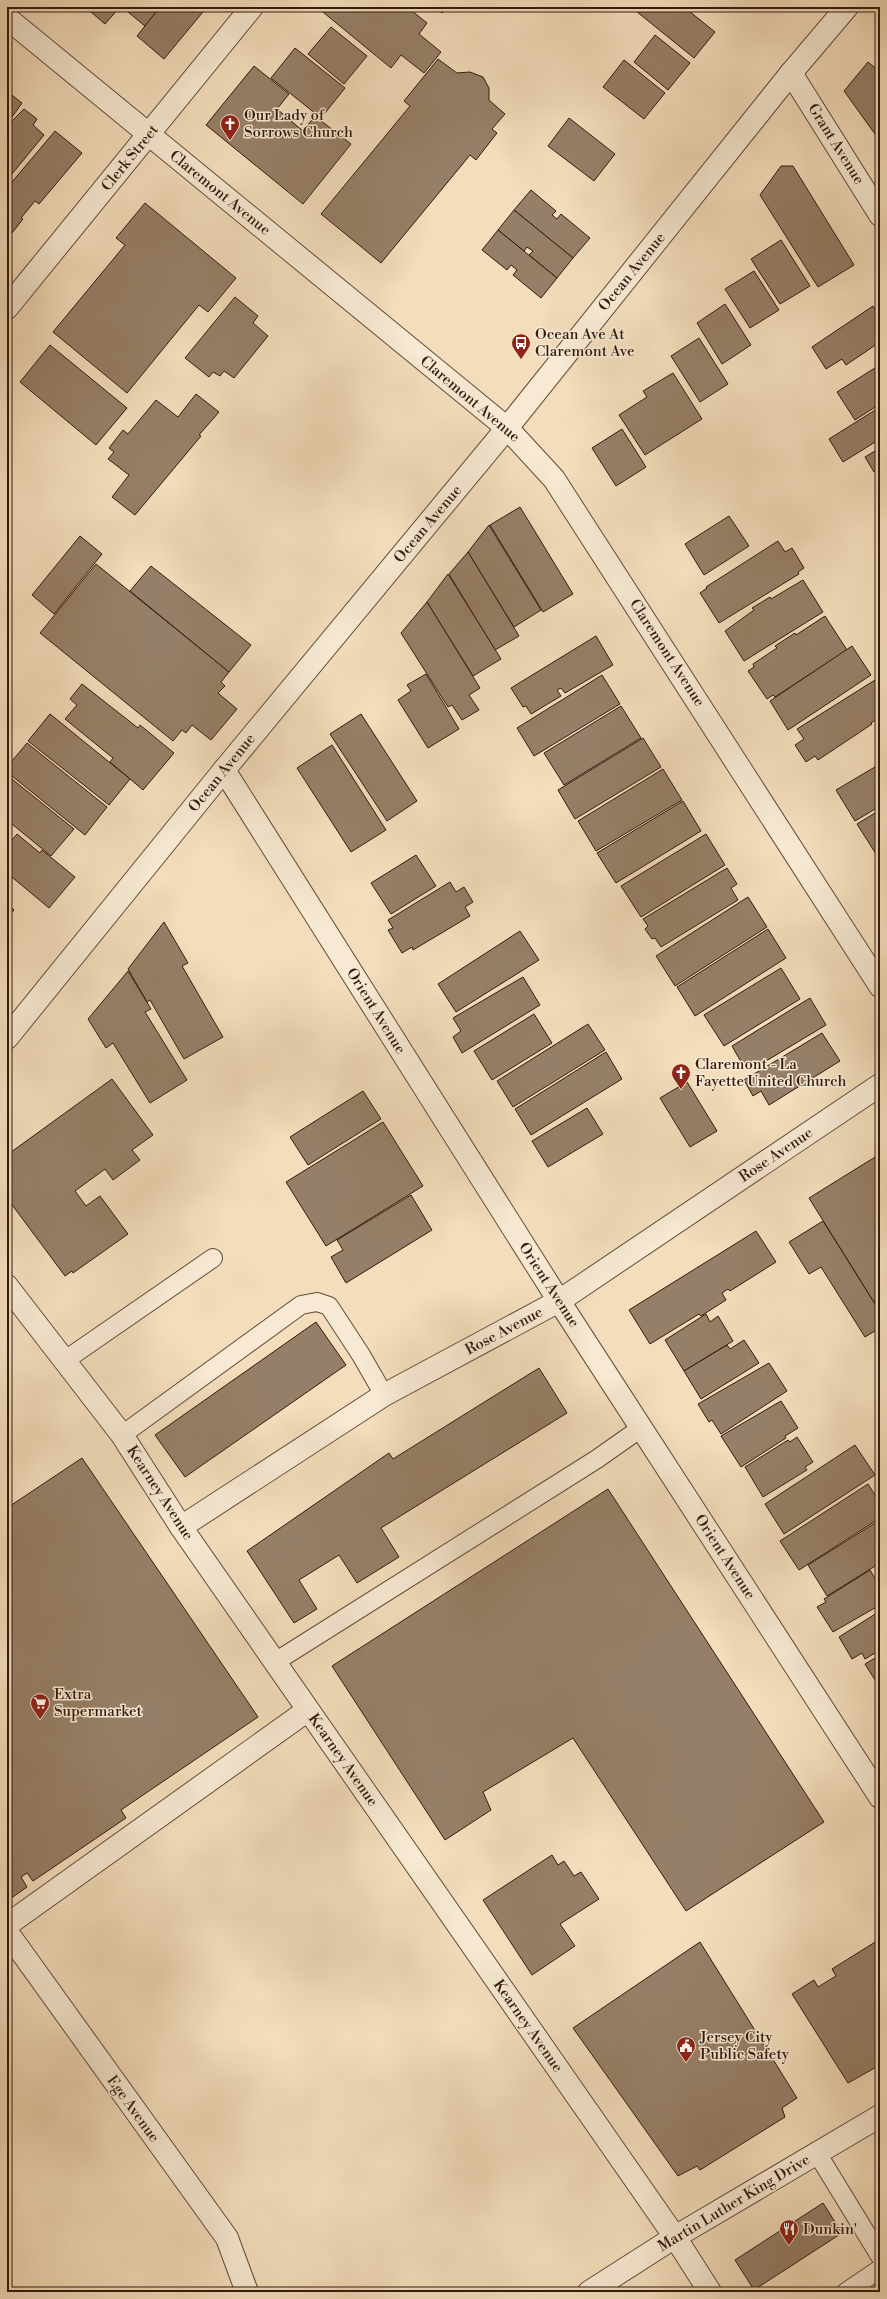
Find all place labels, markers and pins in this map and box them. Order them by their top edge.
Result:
place label: Our Lady of Sorrows Church [244,106,353,142]
church icon: Our Lady of Sorrows Church [219,113,241,141]
place label: Ocean Ave At Claremont Ave [535,325,635,361]
bus stop icon: Ocean Ave At Claremont Ave [510,332,532,360]
place label: Claremont - La Fayette United Church [695,1055,847,1091]
church icon: Claremont - La Fayette United Church [670,1062,692,1090]
place label: Extra Supermarket [54,1685,143,1721]
supermarket icon: Extra Supermarket [29,1692,51,1720]
place label: Jersey City Public Safety [699,2028,790,2064]
public building icon: Jersey City Public Safety [675,2035,697,2063]
restaurant icon: Dunkin' [778,2218,800,2246]
place label: Dunkin' [803,2220,857,2239]

